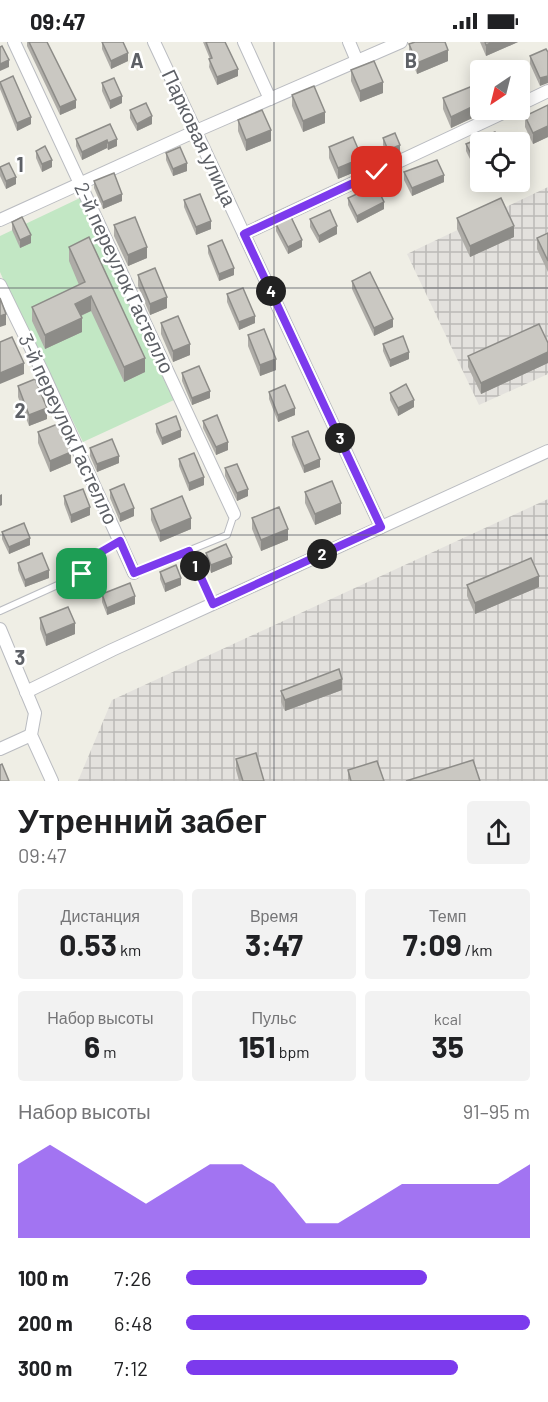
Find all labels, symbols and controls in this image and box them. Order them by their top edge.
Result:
text: 09:47 [30,8,85,34]
text: A [130,48,144,72]
text: B [405,48,417,72]
north arrow [470,60,530,120]
map controls [470,60,530,192]
street label: Парковая улица [158,65,242,211]
button: locate [470,132,530,192]
pin [351,146,402,197]
text: 1 [16,152,24,176]
icon: check [360,155,393,188]
street label: 2-й переулок Гастелло [70,178,180,377]
pin: 4 [256,276,286,306]
text: 4 [266,281,276,300]
street label: 3-й переулок Гастелло [14,329,124,528]
text: 2 [14,398,26,422]
pin: 3 [325,423,355,453]
text: 3 [336,428,344,447]
pin: 2 [307,539,337,569]
text: 2 [318,544,326,563]
pin [56,548,107,599]
pin: 1 [180,551,210,581]
text: 1 [192,556,198,575]
icon: arrive [65,557,98,590]
text: 3 [15,645,25,669]
text: Утренний забег [18,800,267,840]
button: share [467,801,530,864]
text: 09:47 [18,843,66,867]
text: Дистанция [61,906,140,925]
text: Время [250,906,298,925]
text: Темп [429,906,466,925]
text: 0.53 [59,926,117,962]
text: 3:47 [245,926,303,962]
text: 7:09 [403,926,462,962]
text: km [117,940,141,959]
text: /km [462,940,493,959]
text: Набор высоты [47,1008,153,1027]
text: Пульс [252,1008,296,1027]
text: kcal [434,1009,462,1028]
text: 6 [84,1028,100,1064]
text: 151 [238,1028,276,1064]
text: 35 [431,1028,464,1064]
text: m [100,1042,117,1061]
text: bpm [276,1042,310,1061]
text: Набор высоты [18,1099,151,1123]
text: 91–95 m [463,1099,530,1123]
text: 100 m [18,1266,69,1290]
text: 7:26 [114,1266,151,1290]
text: 200 m [18,1311,73,1335]
text: 6:48 [114,1311,153,1335]
text: 300 m [18,1356,72,1380]
text: 7:12 [114,1356,148,1380]

